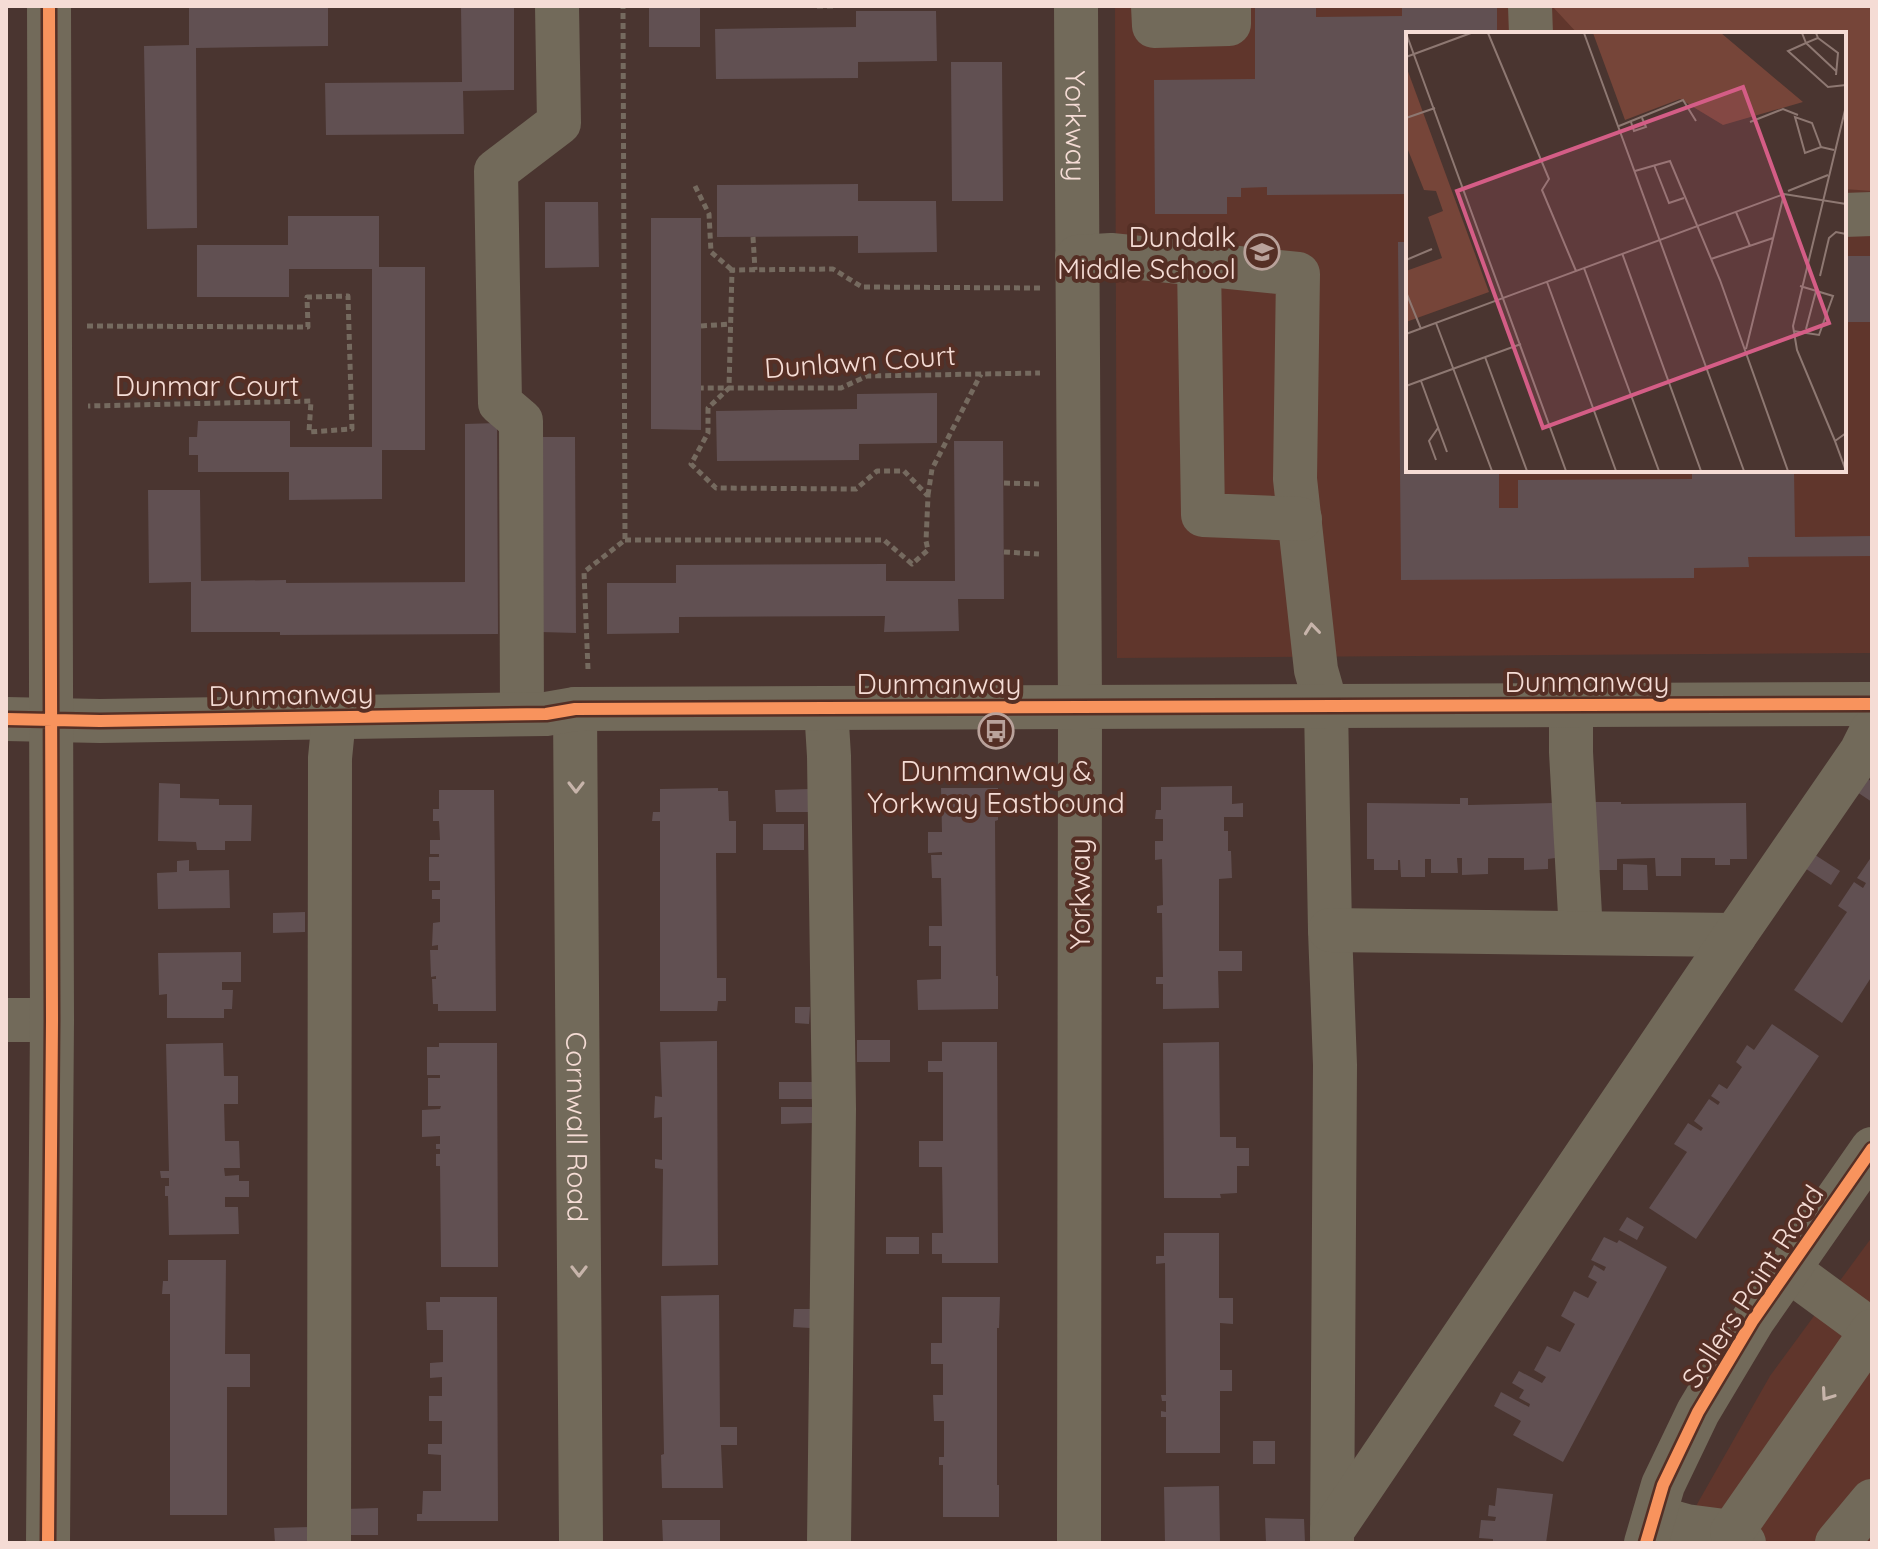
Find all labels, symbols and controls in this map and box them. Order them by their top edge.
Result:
inset map [1406,32,1846,472]
street label: Yorkway [1059,70,1095,182]
place label: Dundalk Middle School [1057,219,1236,286]
school or university icon: Dundalk Middle School [1243,233,1281,271]
street label: Dunlawn Court [763,337,957,385]
street label: Dunmar Court [115,368,299,403]
one-way arrow [1303,622,1320,635]
street label: Dunmanway [1505,664,1669,699]
street label: Dunmanway [857,666,1021,701]
street label: Dunmanway [208,675,374,713]
bus stop icon: Dunmanway & Yorkway Eastbound [977,712,1015,750]
place label: Dunmanway & Yorkway Eastbound [867,753,1125,820]
one-way arrow [567,781,584,794]
street label: Yorkway [1062,838,1097,950]
street label: Cornwall Road [560,1032,596,1222]
street label: Sollers Point Road [1673,1178,1831,1394]
one-way arrow [570,1265,588,1278]
one-way arrow [1822,1386,1837,1400]

